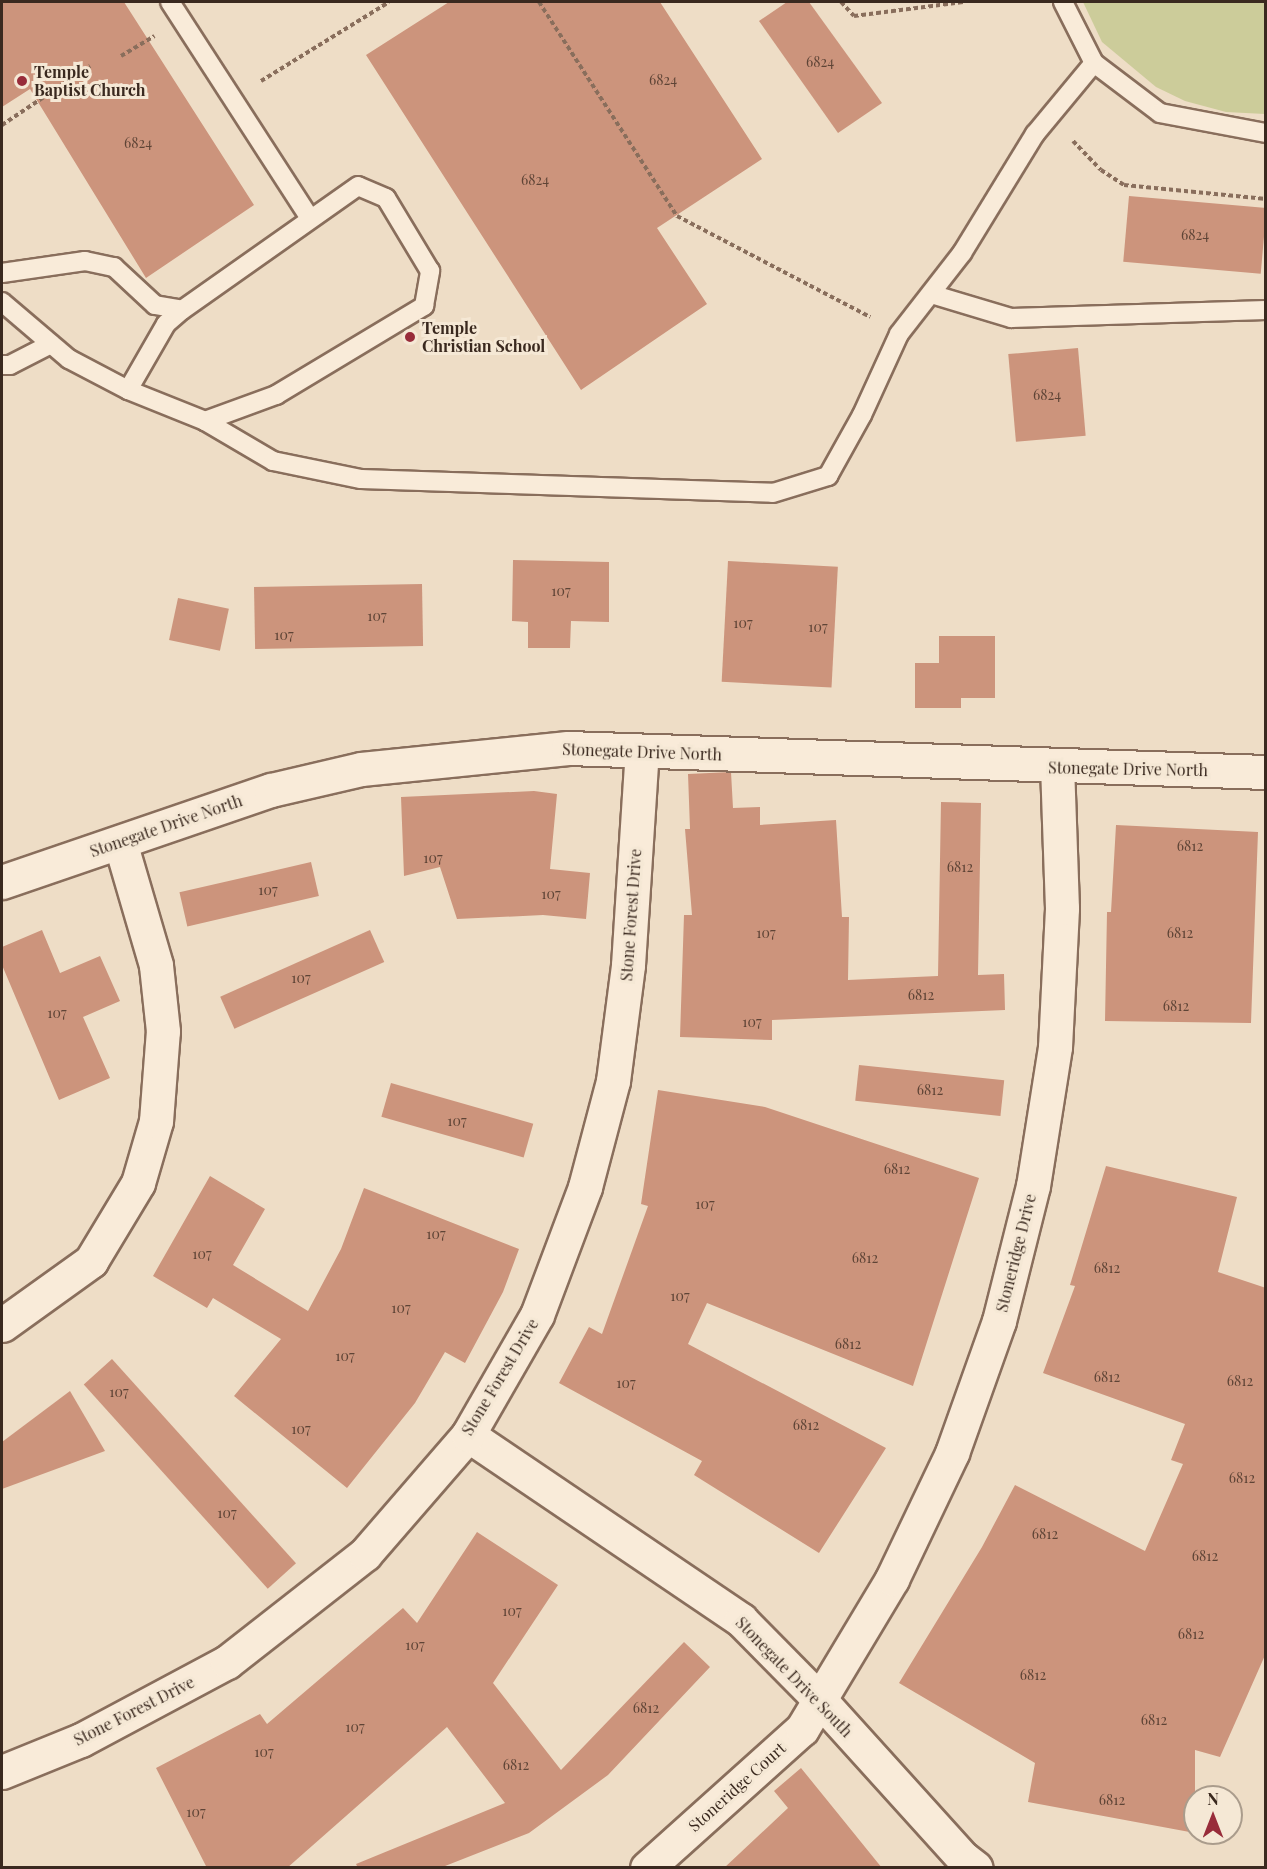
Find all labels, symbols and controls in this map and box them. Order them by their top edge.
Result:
house number: 6824 [806,54,834,70]
place label: Temple Baptist Church [34,62,146,100]
house number: 6824 [649,72,677,88]
marker: Temple Baptist Church [15,74,29,88]
house number: 6824 [124,135,152,151]
house number: 6824 [521,172,549,188]
house number: 6824 [1181,227,1209,243]
place label: Temple Christian School [422,318,545,356]
marker: Temple Christian School [403,330,417,344]
house number: 6824 [1033,387,1061,403]
house number: 107 [551,583,571,599]
house number: 107 [367,608,387,624]
house number: 107 [733,615,753,631]
house number: 107 [808,619,828,635]
house number: 107 [274,627,294,643]
street label: Stonegate Drive North [562,740,722,764]
street label: Stonegate Drive North [1048,758,1208,780]
street label: Stonegate Drive North [87,791,245,861]
house number: 6812 [1177,838,1203,854]
street label: Stone Forest Drive [617,848,645,982]
house number: 107 [423,850,443,866]
house number: 6812 [947,859,973,875]
house number: 107 [258,882,278,898]
house number: 107 [541,886,561,902]
house number: 107 [756,925,776,941]
house number: 6812 [1167,925,1193,941]
house number: 107 [291,970,311,986]
house number: 6812 [908,987,934,1003]
house number: 6812 [1163,998,1189,1014]
house number: 107 [47,1005,67,1021]
house number: 107 [742,1014,762,1030]
house number: 6812 [917,1082,943,1098]
house number: 107 [447,1113,467,1129]
house number: 6812 [884,1161,910,1177]
street label: Stoneridge Drive [992,1192,1040,1314]
house number: 107 [695,1196,715,1212]
house number: 107 [426,1226,446,1242]
house number: 107 [192,1246,212,1262]
house number: 6812 [852,1250,878,1266]
house number: 6812 [1094,1260,1120,1276]
house number: 107 [670,1288,690,1304]
house number: 107 [391,1300,411,1316]
street label: Stone Forest Drive [458,1315,542,1439]
house number: 6812 [835,1336,861,1352]
house number: 107 [335,1348,355,1364]
house number: 6812 [1094,1369,1120,1385]
house number: 6812 [1227,1373,1253,1389]
house number: 107 [616,1375,636,1391]
house number: 107 [109,1384,129,1400]
house number: 6812 [793,1417,819,1433]
house number: 107 [291,1421,311,1437]
house number: 6812 [1229,1470,1255,1486]
house number: 107 [217,1505,237,1521]
house number: 6812 [1032,1526,1058,1542]
house number: 6812 [1192,1548,1218,1564]
house number: 107 [502,1603,522,1619]
street label: Stonegate Drive South [732,1613,856,1741]
house number: 6812 [1178,1626,1204,1642]
house number: 107 [405,1637,425,1653]
house number: 6812 [1020,1667,1046,1683]
street label: Stone Forest Drive [70,1672,198,1750]
house number: 6812 [633,1700,659,1716]
house number: 6812 [1141,1712,1167,1728]
house number: 107 [345,1719,365,1735]
street label: Stoneridge Court [684,1738,790,1836]
house number: 107 [254,1744,274,1760]
house number: 6812 [503,1757,529,1773]
north arrow [1183,1785,1243,1845]
text: N [1207,1788,1219,1809]
house number: 6812 [1099,1792,1125,1808]
house number: 107 [186,1804,206,1820]

